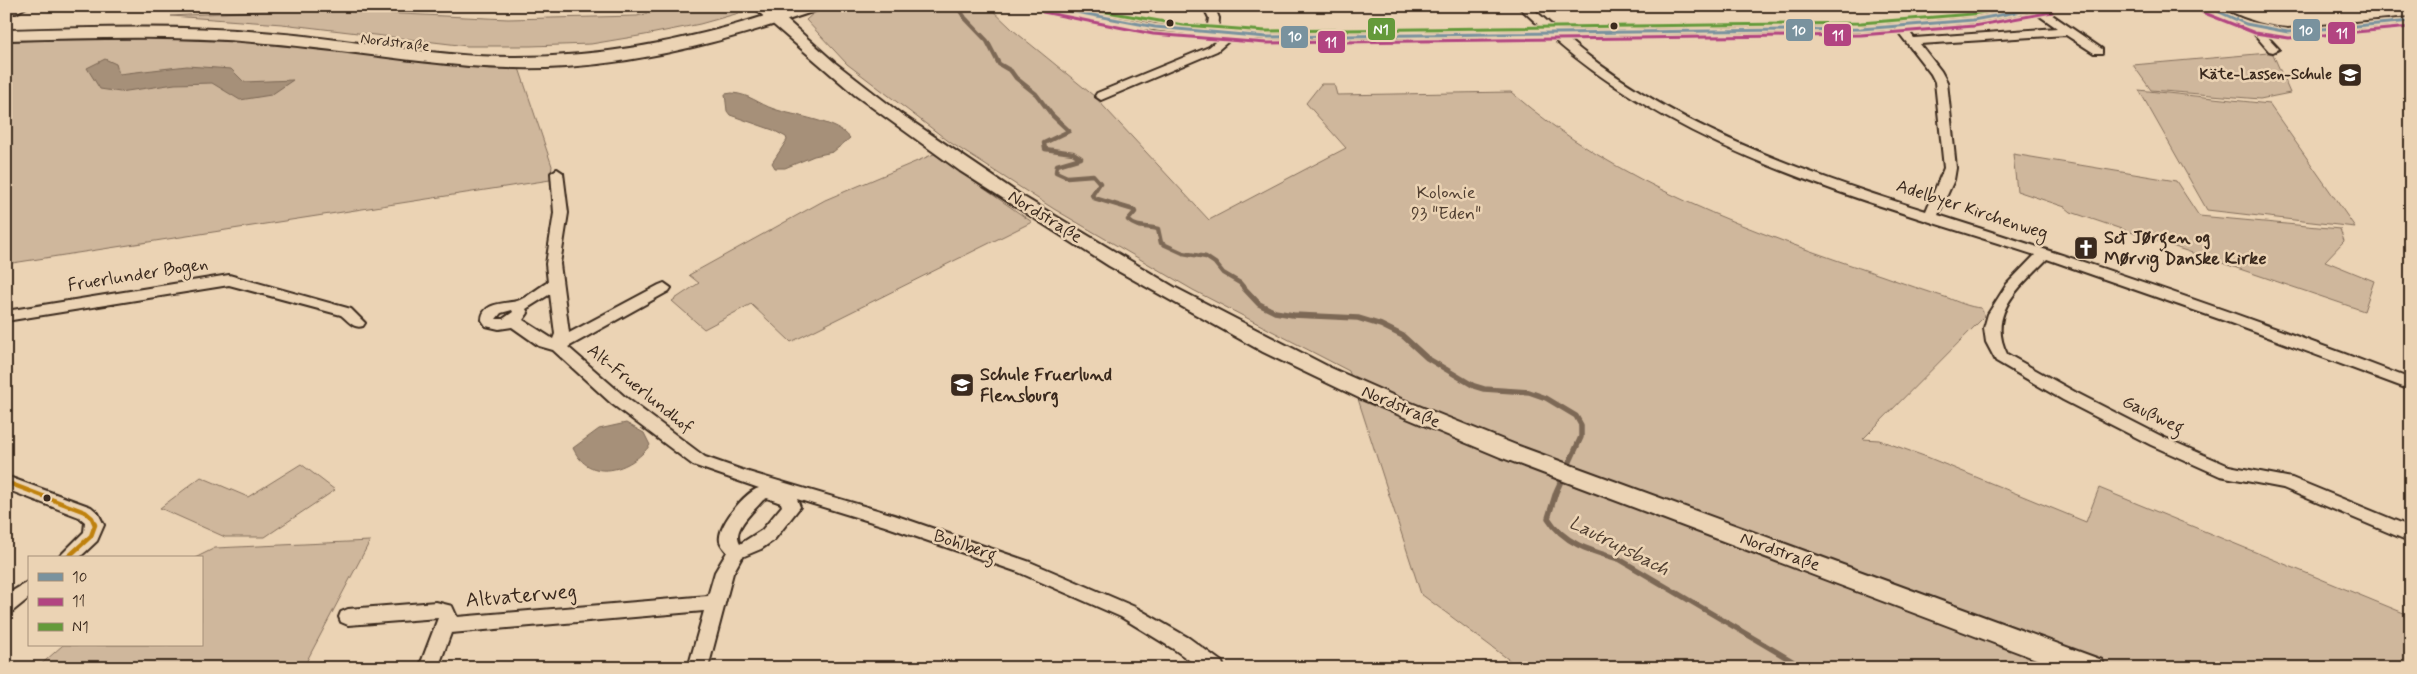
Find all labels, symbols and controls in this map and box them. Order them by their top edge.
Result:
line badge: N1 [1367,17,1396,41]
unlabelled marker [1165,18,1175,28]
line badge: 10 [1785,18,1814,42]
line badge: 10 [2292,18,2321,42]
text: N1 [1373,21,1389,39]
unlabelled marker [1609,21,1619,31]
line badge: 11 [2327,21,2356,45]
text: 10 [1792,22,1806,40]
text: 10 [2299,22,2313,40]
line badge: 11 [1823,23,1852,47]
line badge: 10 [1280,25,1309,49]
text: 11 [2336,25,2348,43]
text: 11 [1832,27,1844,45]
text: 10 [1288,28,1302,46]
street label: Nordstraße [359,29,431,57]
line badge: 11 [1317,30,1346,54]
text: 11 [1325,34,1337,52]
school or university icon: Käte-Lassen-Schule [2337,62,2363,88]
place label: Käte-Lassen-Schule [2199,65,2332,85]
street label: Adelbyer Kirchenweg [1893,174,2051,247]
park label: Kolonie 93 "Eden" [1411,181,1481,226]
street label: Nordstraße [1003,185,1087,249]
place label: Sct Jørgen og Mørvig Danske Kirke [2104,226,2267,273]
church icon: Sct Jørgen og Mørvig Danske Kirke [2073,235,2099,261]
street label: Fruerlunder Bogen [66,252,210,299]
street label: Alt-Fruerlundhof [582,339,698,440]
place label: Schule Fruerlund Flensburg [980,363,1112,408]
school or university icon: Schule Fruerlund Flensburg [949,372,975,398]
street label: Nordstraße [1358,380,1444,434]
street label: Gaußweg [2117,390,2188,442]
unlabelled marker [42,493,52,503]
water label: Lautrupsbach [1565,510,1673,582]
street label: Bohlberg [930,524,1000,570]
street label: Nordstraße [1737,526,1824,578]
legend [28,556,202,646]
text: 10 [72,568,87,588]
street label: Altvaterweg [464,577,578,615]
text: 11 [72,592,85,612]
text: N1 [72,618,89,638]

